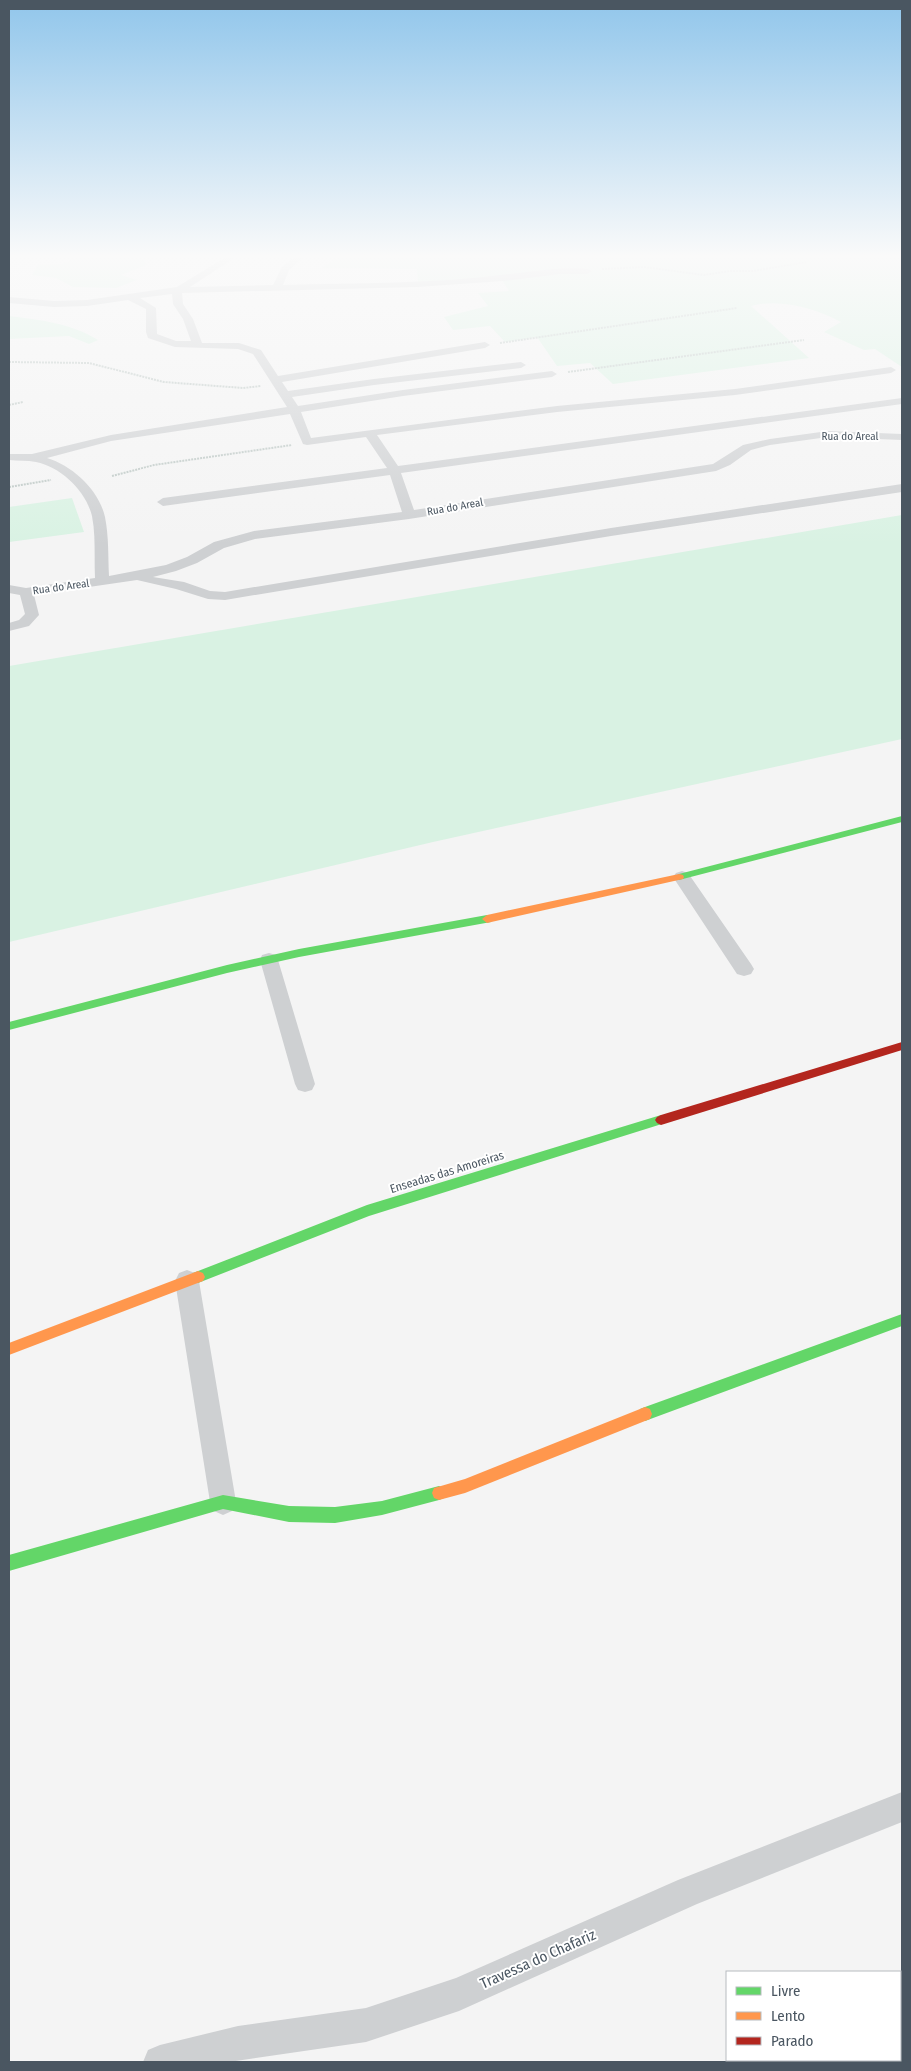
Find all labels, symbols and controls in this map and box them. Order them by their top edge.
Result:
street label: Rua do Areal [822,430,879,443]
street label: Rua do Areal [426,496,484,518]
street label: Rua do Areal [32,577,90,597]
street label: Enseadas das Amoreiras [388,1148,506,1196]
street label: Travessa do Chafariz [477,1925,599,1993]
legend [726,1971,901,2061]
text: Livre [771,1982,800,2000]
text: Lento [771,2007,805,2025]
text: Parado [771,2032,814,2050]

